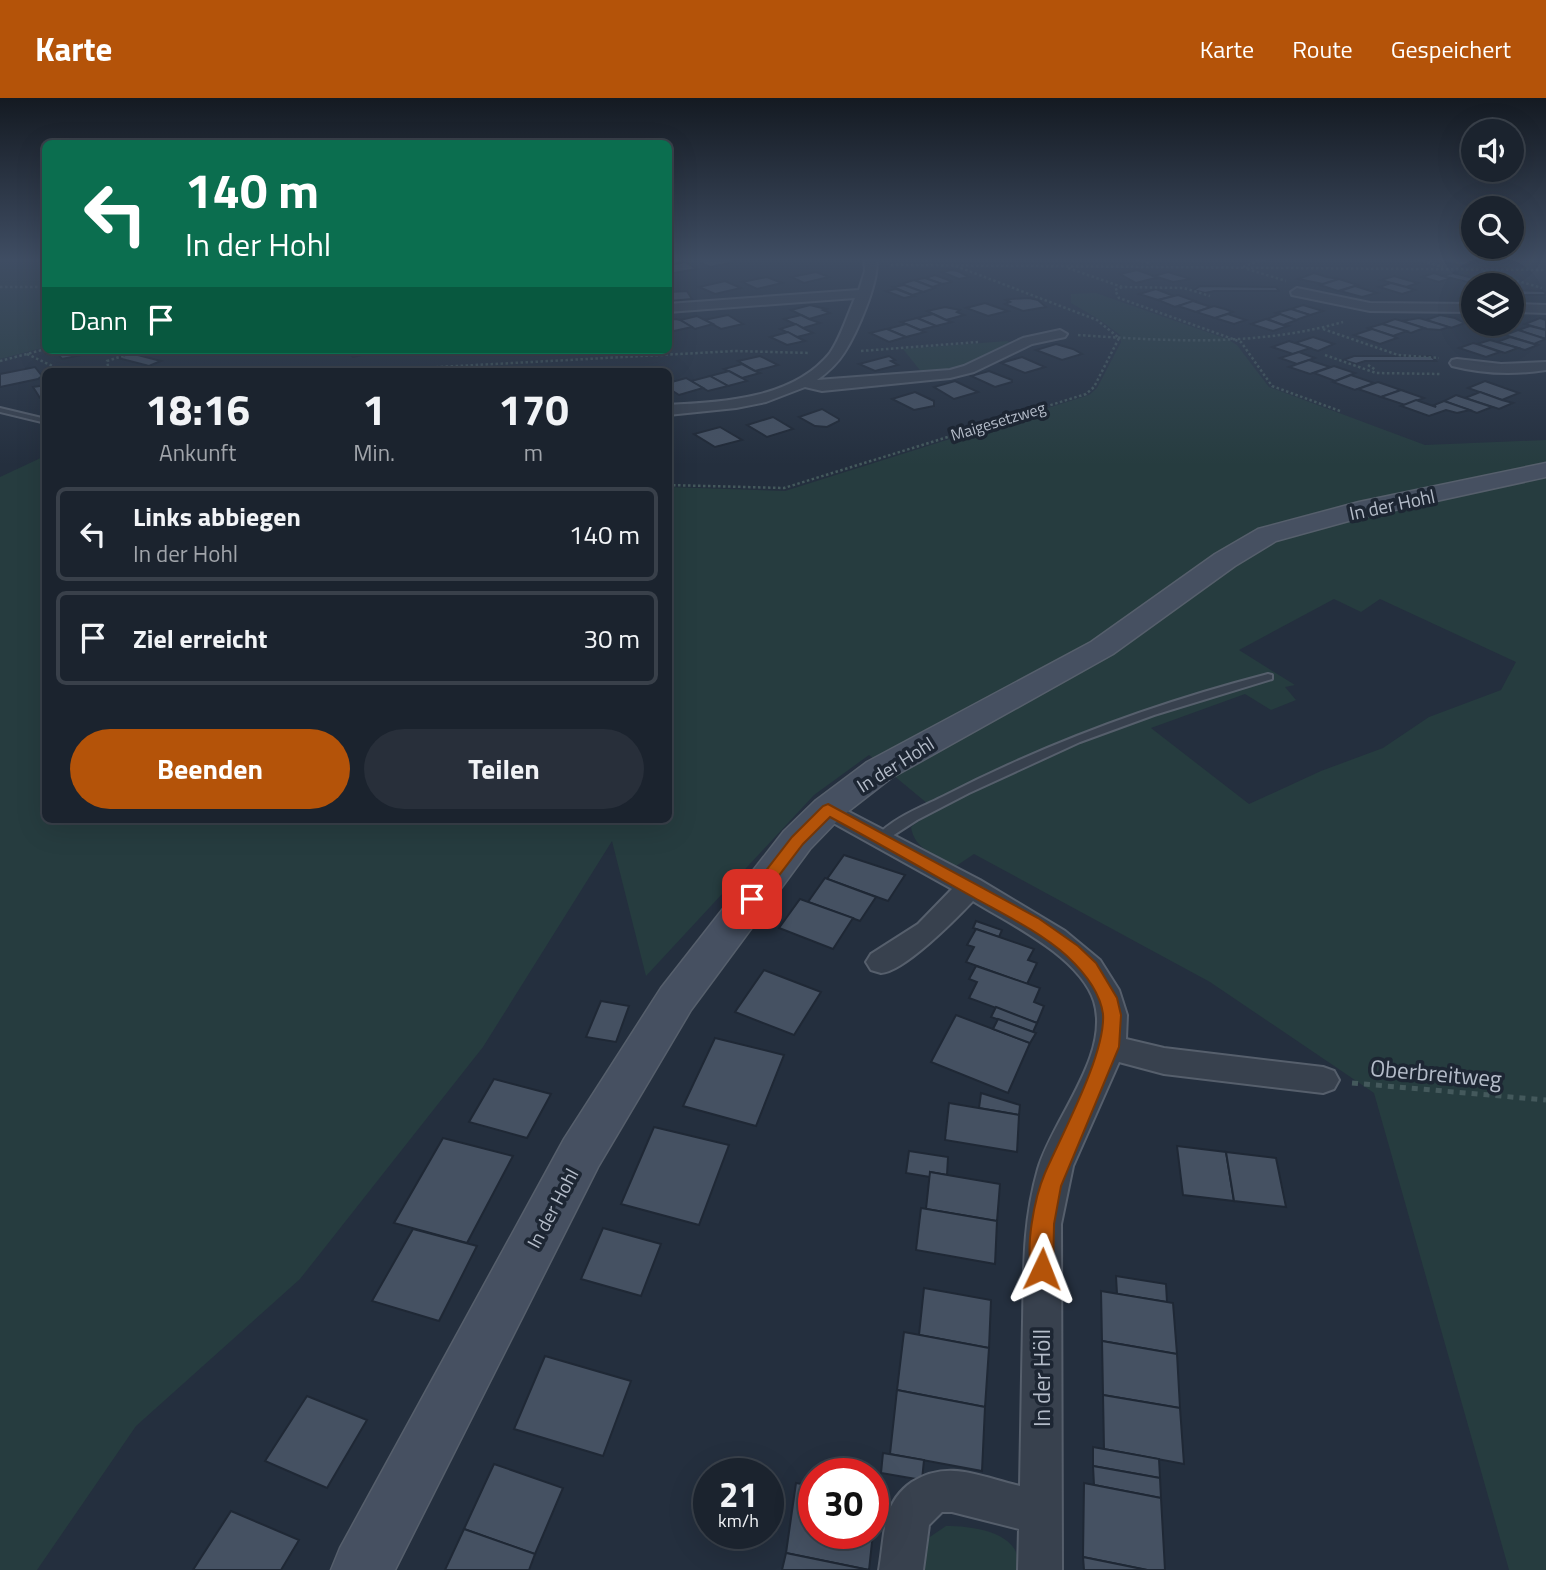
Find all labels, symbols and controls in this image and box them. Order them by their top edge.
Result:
text: Karte [35,24,112,74]
text: Karte [1200,31,1254,67]
text: Route [1292,31,1353,67]
text: Gespeichert [1391,31,1511,67]
map controls [1461,119,1524,336]
button: sound [1461,119,1524,182]
text: 140 m [185,152,319,227]
icon: left [70,168,161,259]
button: search [1461,196,1524,259]
text: In der Hohl [185,220,331,268]
button: layers [1461,273,1524,336]
text: Dann [70,301,128,340]
icon: arrive [142,301,180,339]
text: 18:16 [145,377,250,441]
text: 1 [362,377,386,441]
text: 170 [498,377,569,441]
street label: Maigesetzweg [948,395,1048,447]
text: Ankunft [159,435,236,470]
text: Min. [353,435,395,470]
text: m [524,435,543,470]
street label: In der Hohl [1347,481,1437,527]
text: Links abbiegen [133,497,301,536]
icon: left [74,515,112,553]
text: 140 m [569,515,640,554]
text: In der Hohl [133,536,238,571]
icon: arrive [74,619,112,657]
text: Ziel erreicht [133,619,268,658]
text: 30 m [583,619,640,658]
button: Beenden [70,729,350,809]
button: Teilen [364,729,644,809]
street label: In der Hohl [851,729,939,799]
pin [722,869,782,929]
icon: arrive [733,880,771,918]
street label: Oberbreitweg [1369,1050,1504,1096]
street label: In der Hohl [519,1163,585,1253]
position arrow [1005,1232,1079,1306]
street label: In der Höll [1024,1329,1059,1427]
speed limit sign: 30 [798,1458,889,1549]
text: 21 [719,1467,758,1521]
text: km/h [718,1507,759,1534]

